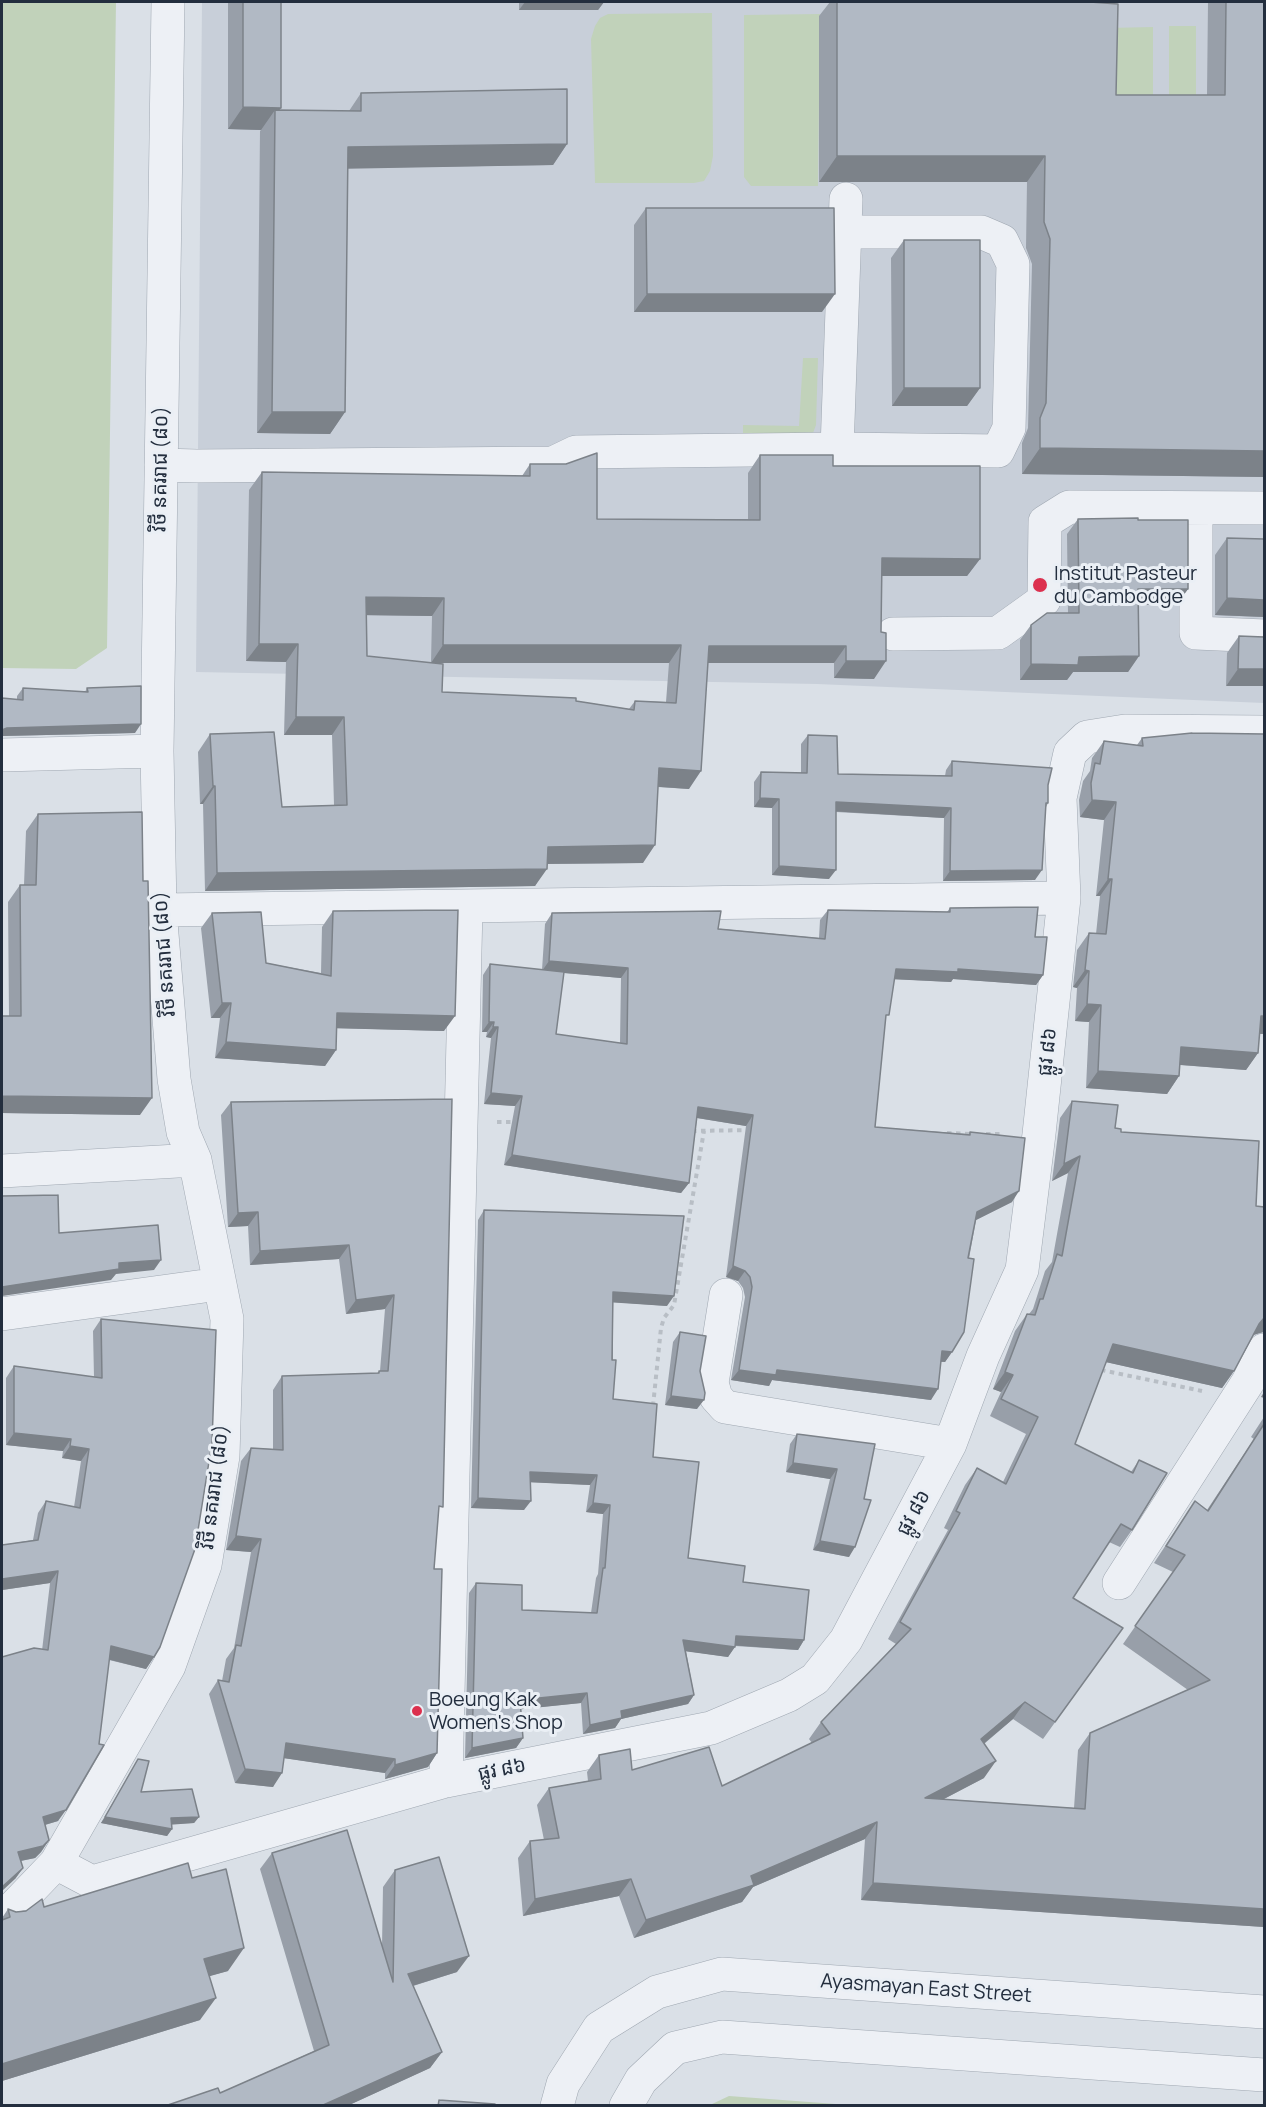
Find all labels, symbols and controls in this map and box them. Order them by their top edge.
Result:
street label: វិថី នគររាជ (៨០) [148,406,174,532]
place label: Institut Pasteur du Cambodge [1054,562,1197,609]
marker: Institut Pasteur du Cambodge [1031,576,1049,594]
street label: វិថី នគររាជ (៨០) [149,890,181,1018]
street label: ផ្លូវ ៨៦ [1034,1027,1062,1077]
street label: វិថី នគររាជ (៨០) [195,1423,235,1551]
street label: ផ្លូវ ៨៦ [892,1486,936,1540]
place label: Boeung Kak Women's Shop [429,1688,563,1735]
marker: Boeung Kak Women's Shop [410,1704,424,1718]
street label: ផ្លូវ ៨៦ [476,1754,528,1786]
street label: Ayasmayan East Street [820,1970,1032,2008]

